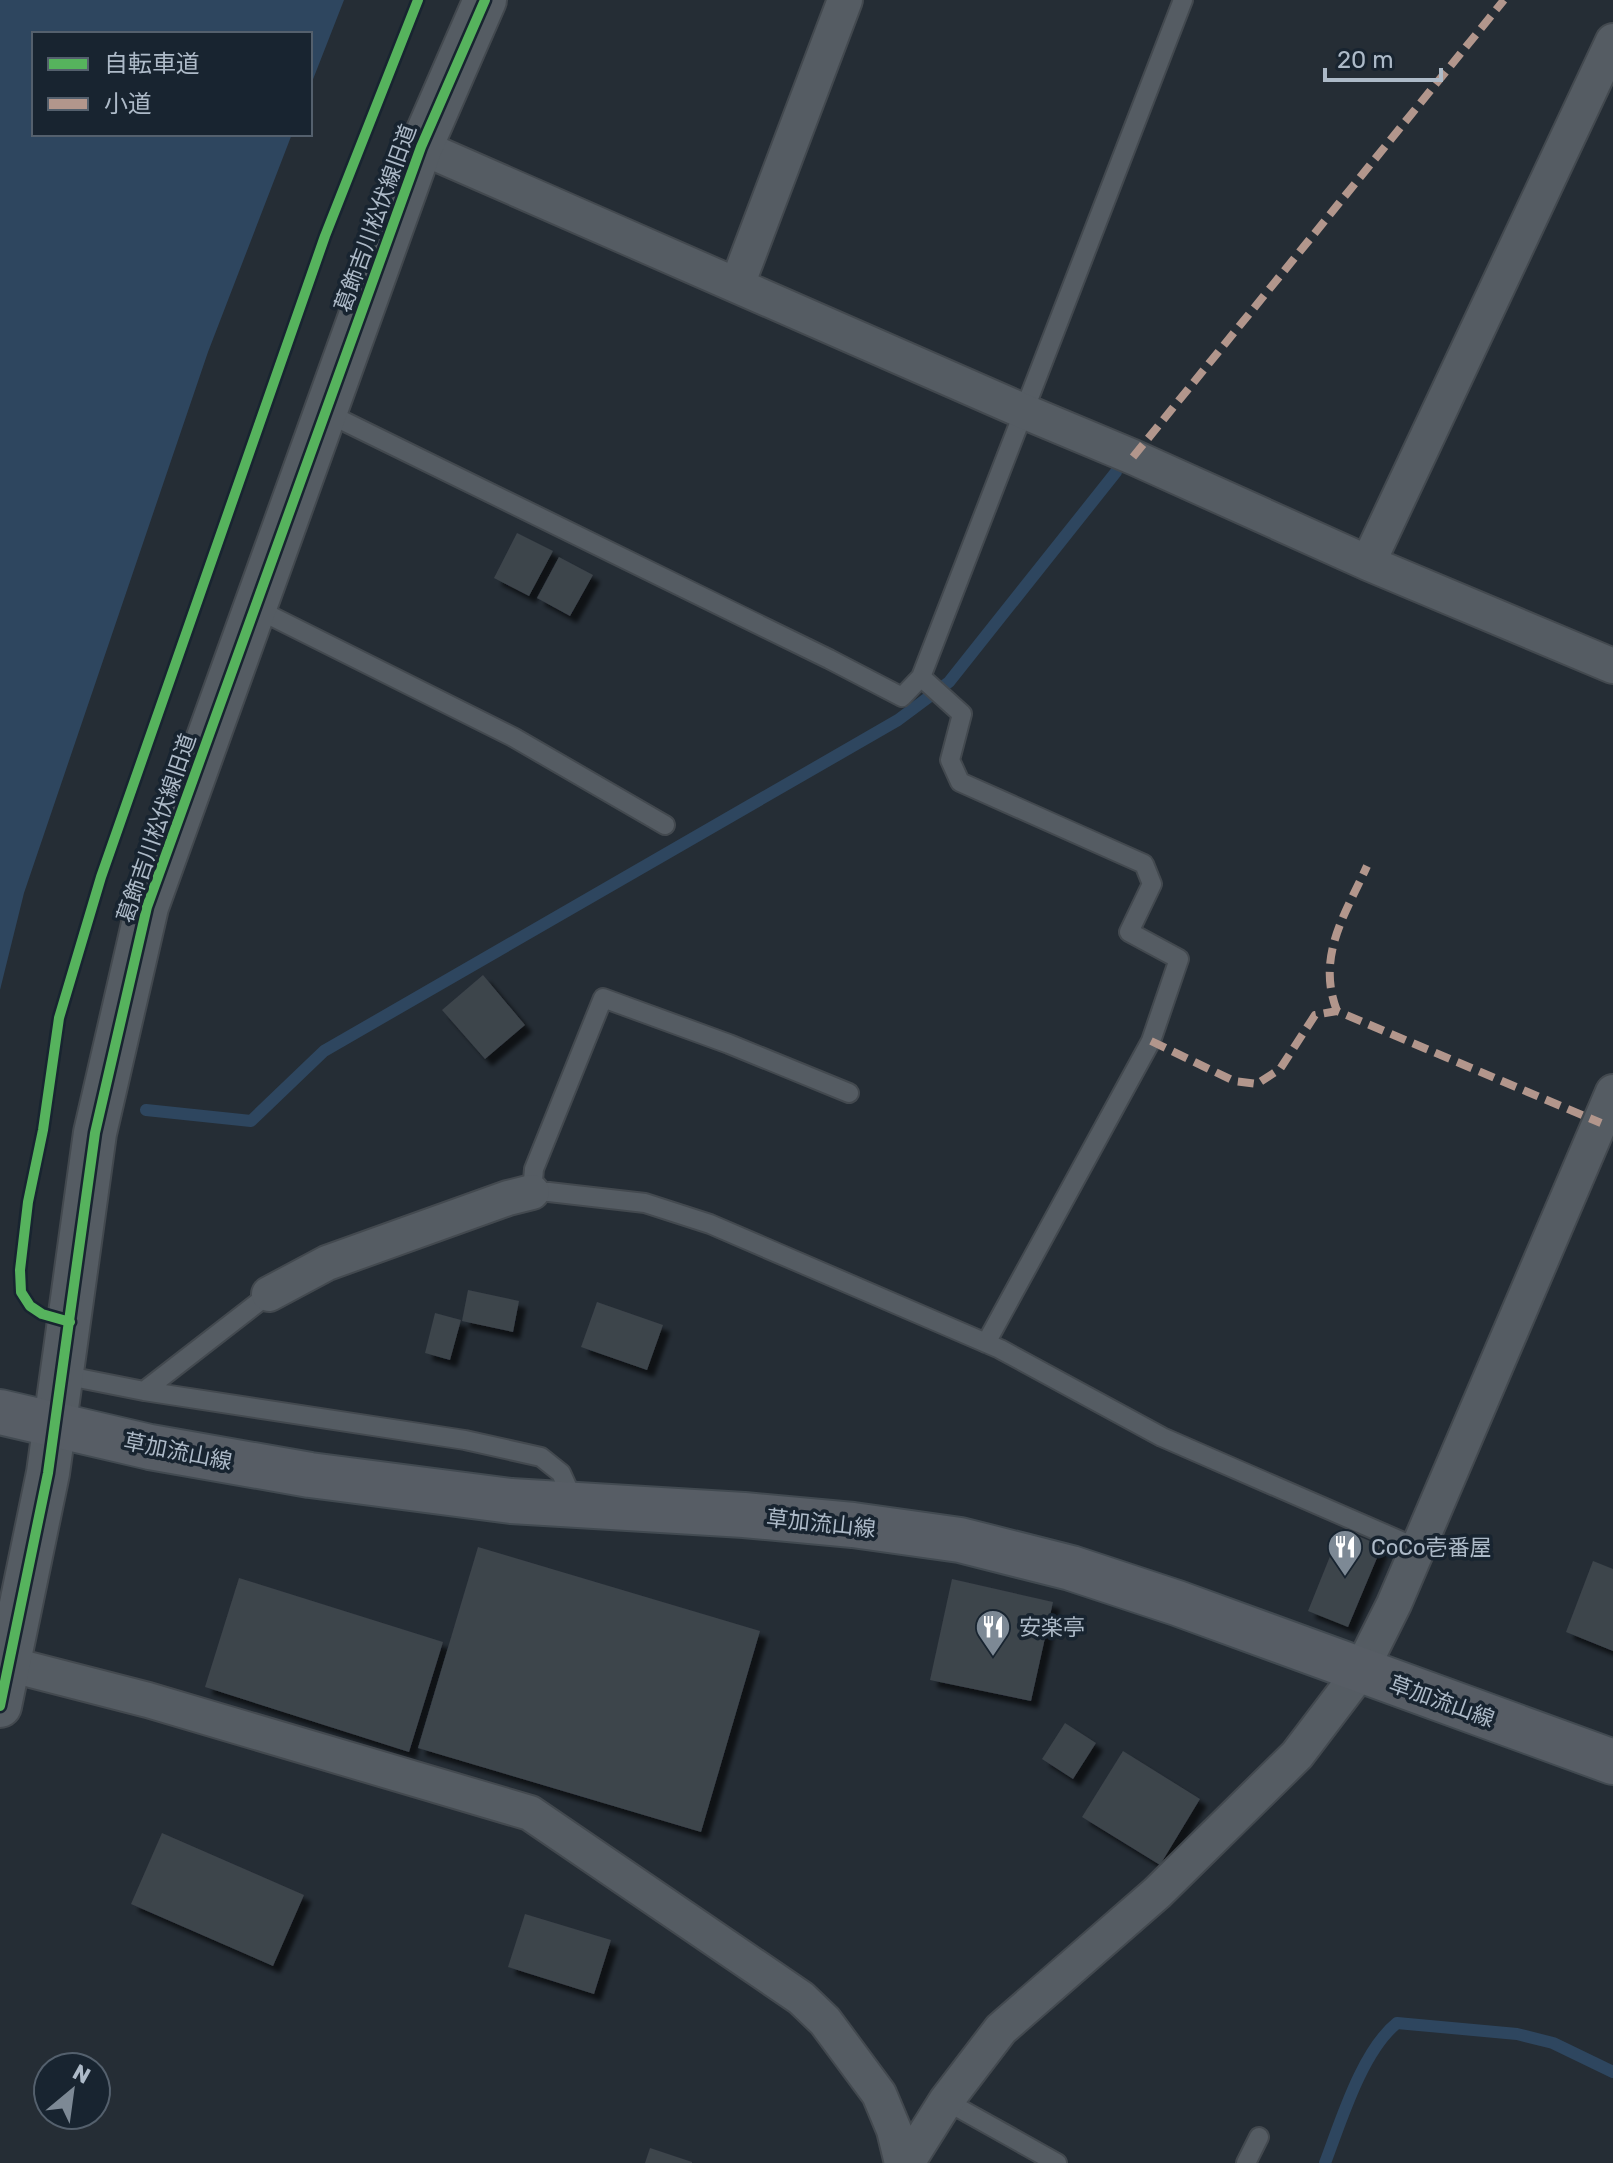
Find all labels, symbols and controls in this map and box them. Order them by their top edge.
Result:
legend [32,32,312,136]
scale bar [1325,32,1441,82]
text: 20 m [1337,46,1394,74]
text: 自転車道 [104,50,200,78]
text: 小道 [104,90,152,118]
street label: 葛飾吉川松伏線旧道 [329,121,422,316]
street label: 葛飾吉川松伏線旧道 [111,730,201,926]
street label: 草加流山線 [121,1428,234,1475]
street label: 草加流山線 [765,1504,877,1543]
restaurant icon: CoCo壱番屋 [1326,1528,1364,1578]
place label: CoCo壱番屋 [1371,1534,1492,1561]
restaurant icon: 安楽亭 [974,1608,1012,1658]
place label: 安楽亭 [1019,1614,1085,1641]
street label: 草加流山線 [1386,1670,1498,1733]
north arrow [32,2051,112,2131]
text: N [68,2058,95,2090]

